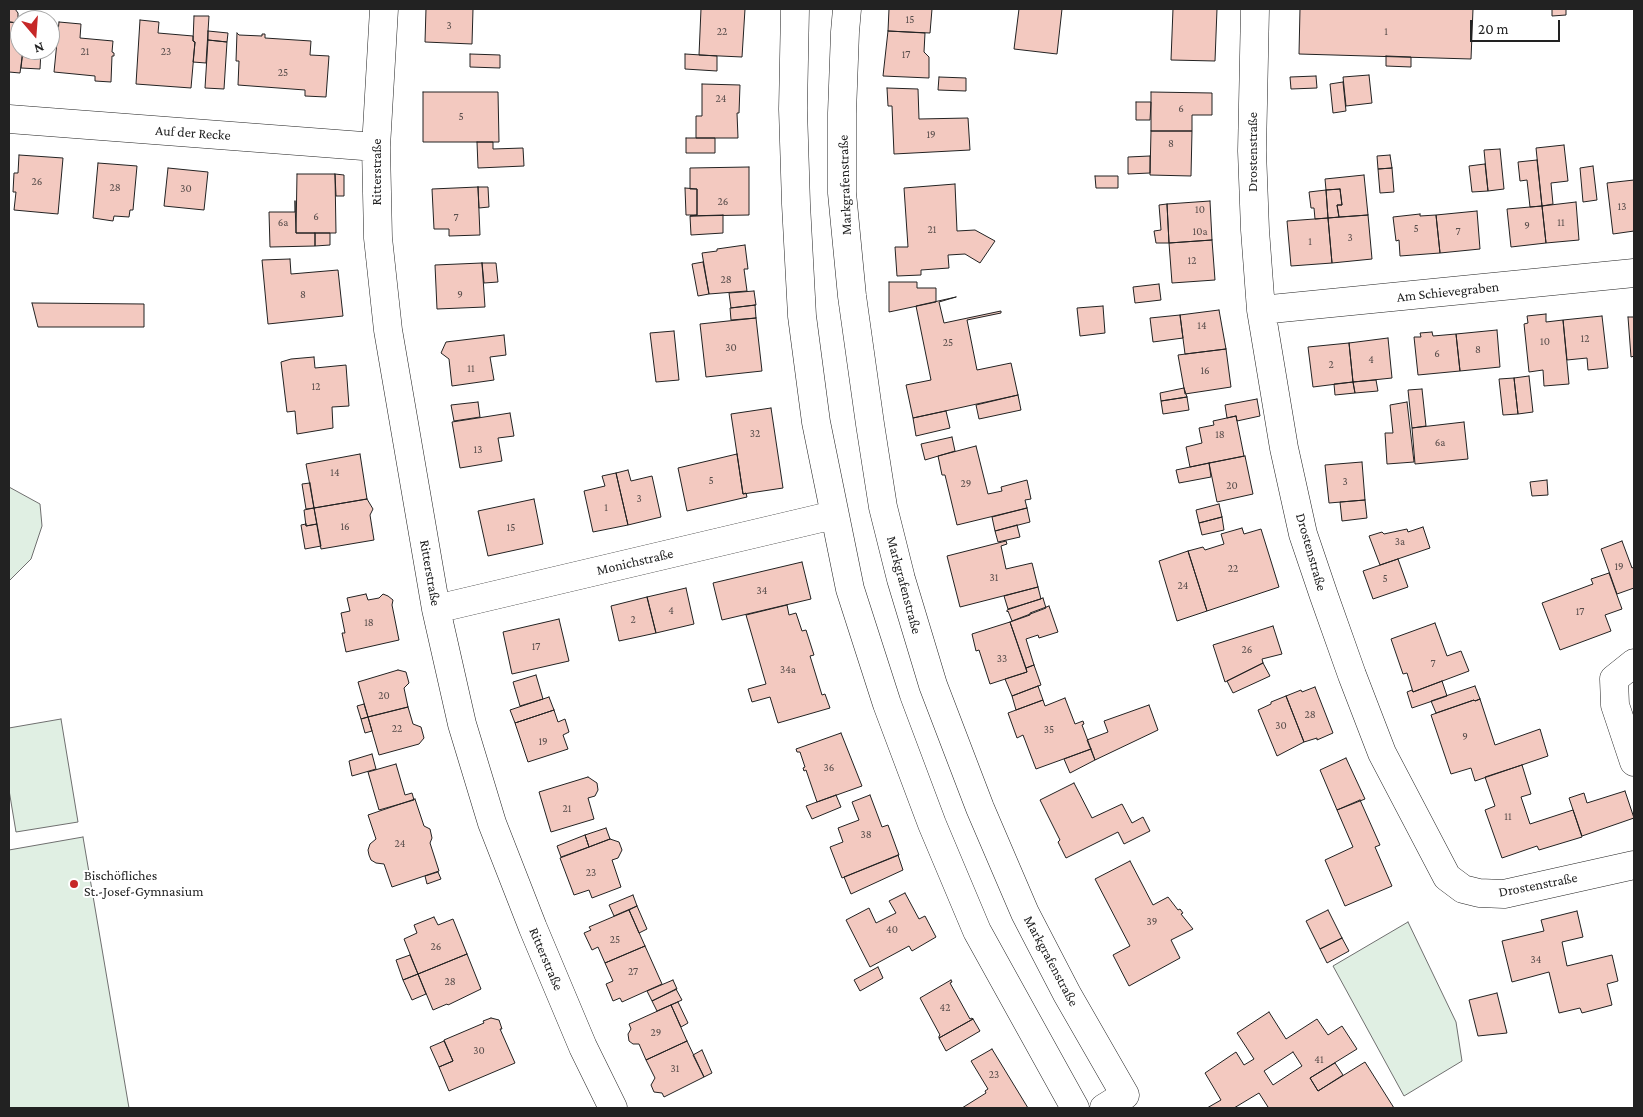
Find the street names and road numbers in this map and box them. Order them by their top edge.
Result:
street label: Drostenstraße [1245,112,1261,192]
street label: Auf der Recke [155,122,231,144]
street label: Markgrafenstraße [835,134,855,236]
street label: Ritterstraße [369,139,385,205]
street label: Am Schievegraben [1396,278,1500,306]
street label: Drostenstraße [1292,511,1330,593]
street label: Markgrafenstraße [883,534,925,636]
street label: Ritterstraße [416,539,444,607]
street label: Monichstraße [595,545,675,579]
street label: Drostenstraße [1497,869,1579,901]
street label: Markgrafenstraße [1020,913,1082,1009]
street label: Ritterstraße [525,925,567,993]

